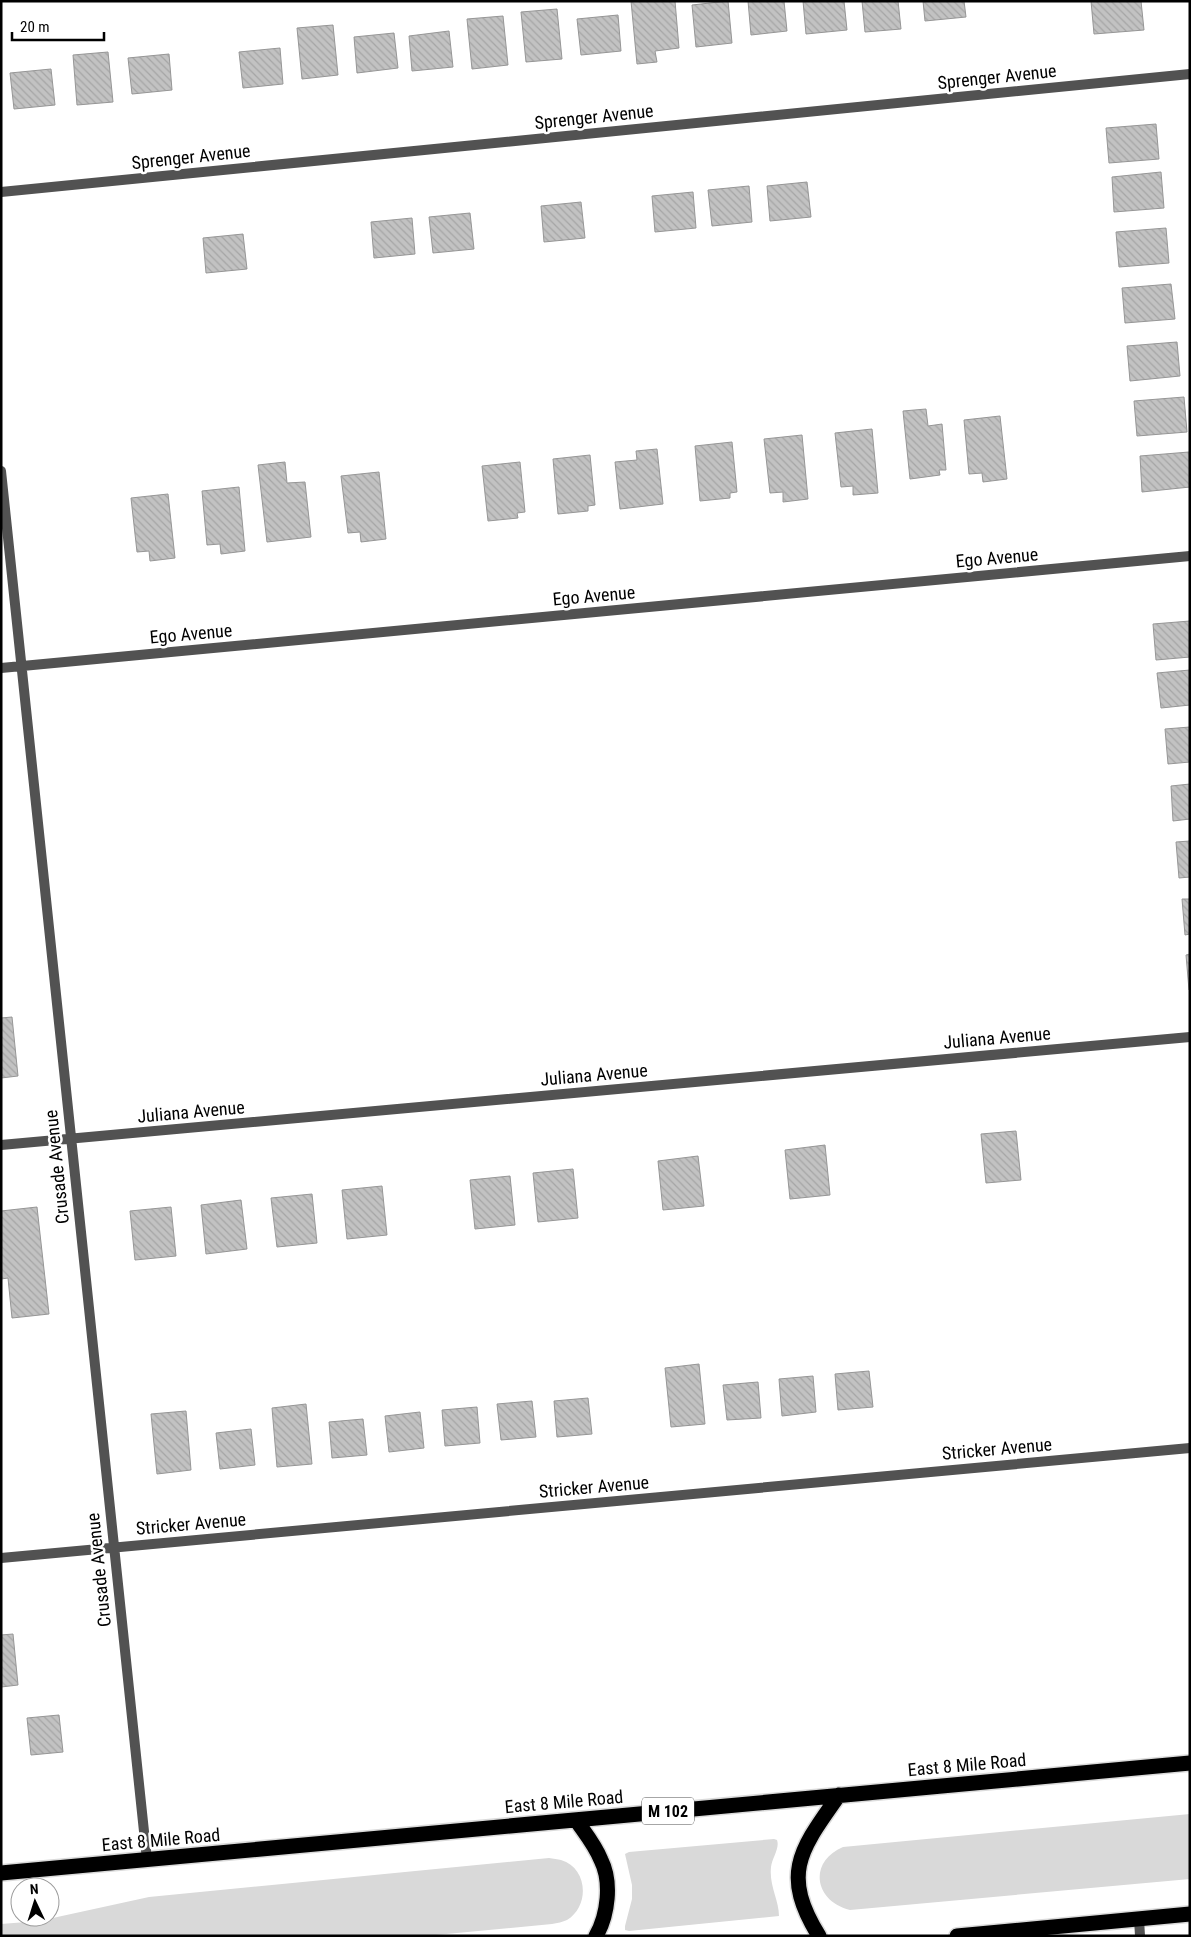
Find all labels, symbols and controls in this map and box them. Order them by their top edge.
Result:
scale bar [12,10,105,42]
text: 20 m [20,18,50,36]
street label: Sprenger Avenue [936,60,1057,93]
street label: Sprenger Avenue [533,100,654,133]
street label: Sprenger Avenue [130,140,251,173]
street label: Ego Avenue [955,543,1039,572]
street label: Ego Avenue [552,581,636,610]
street label: Ego Avenue [149,619,233,648]
street label: Juliana Avenue [942,1022,1051,1053]
street label: Juliana Avenue [539,1059,648,1090]
street label: Juliana Avenue [136,1096,245,1127]
street label: Crusade Avenue [40,1109,73,1225]
street label: Stricker Avenue [941,1433,1053,1464]
street label: Stricker Avenue [538,1471,650,1502]
street label: Stricker Avenue [135,1508,247,1539]
street label: Crusade Avenue [82,1512,115,1628]
street label: East 8 Mile Road [907,1749,1027,1780]
street label: East 8 Mile Road [504,1786,624,1817]
road number: M 102 [642,1798,694,1824]
street label: East 8 Mile Road [101,1824,221,1855]
north arrow [10,1877,60,1927]
text: N [29,1881,39,1897]

